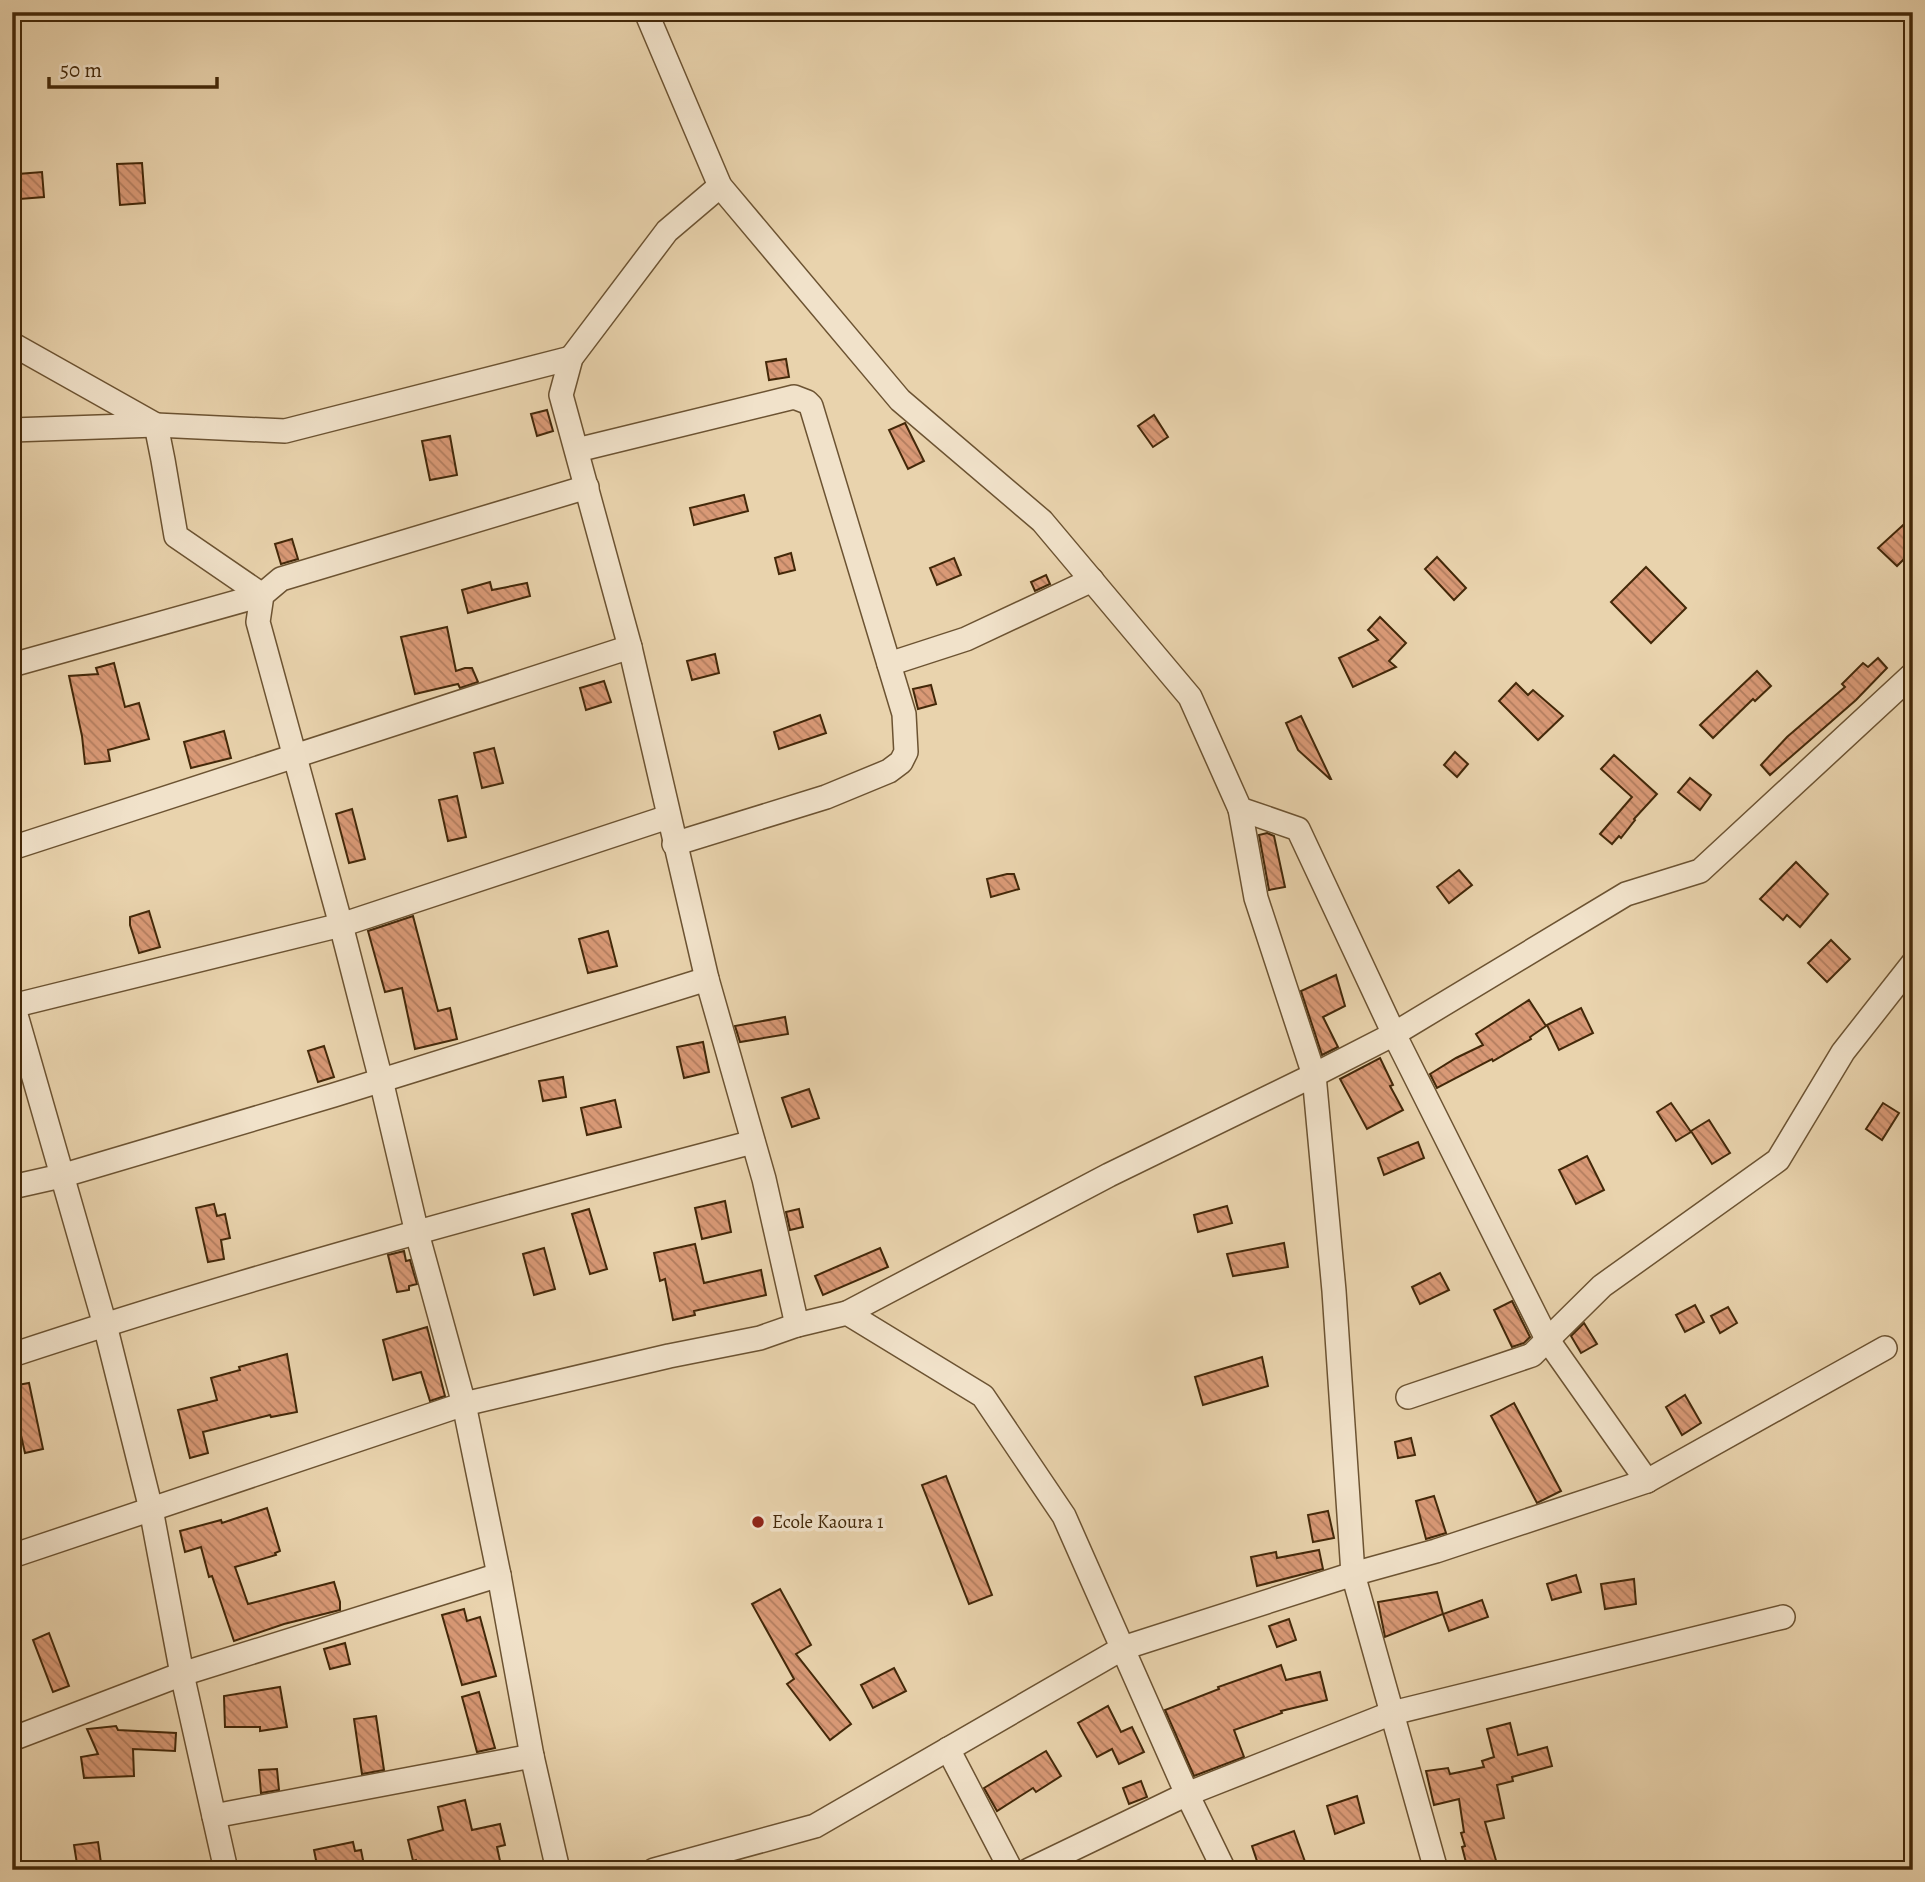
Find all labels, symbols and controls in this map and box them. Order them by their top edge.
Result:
scale bar [49,46,217,90]
text: 50 m [60,56,102,84]
place label: Ecole Kaoura 1 [772,1509,884,1535]
marker: Ecole Kaoura 1 [750,1514,766,1530]

